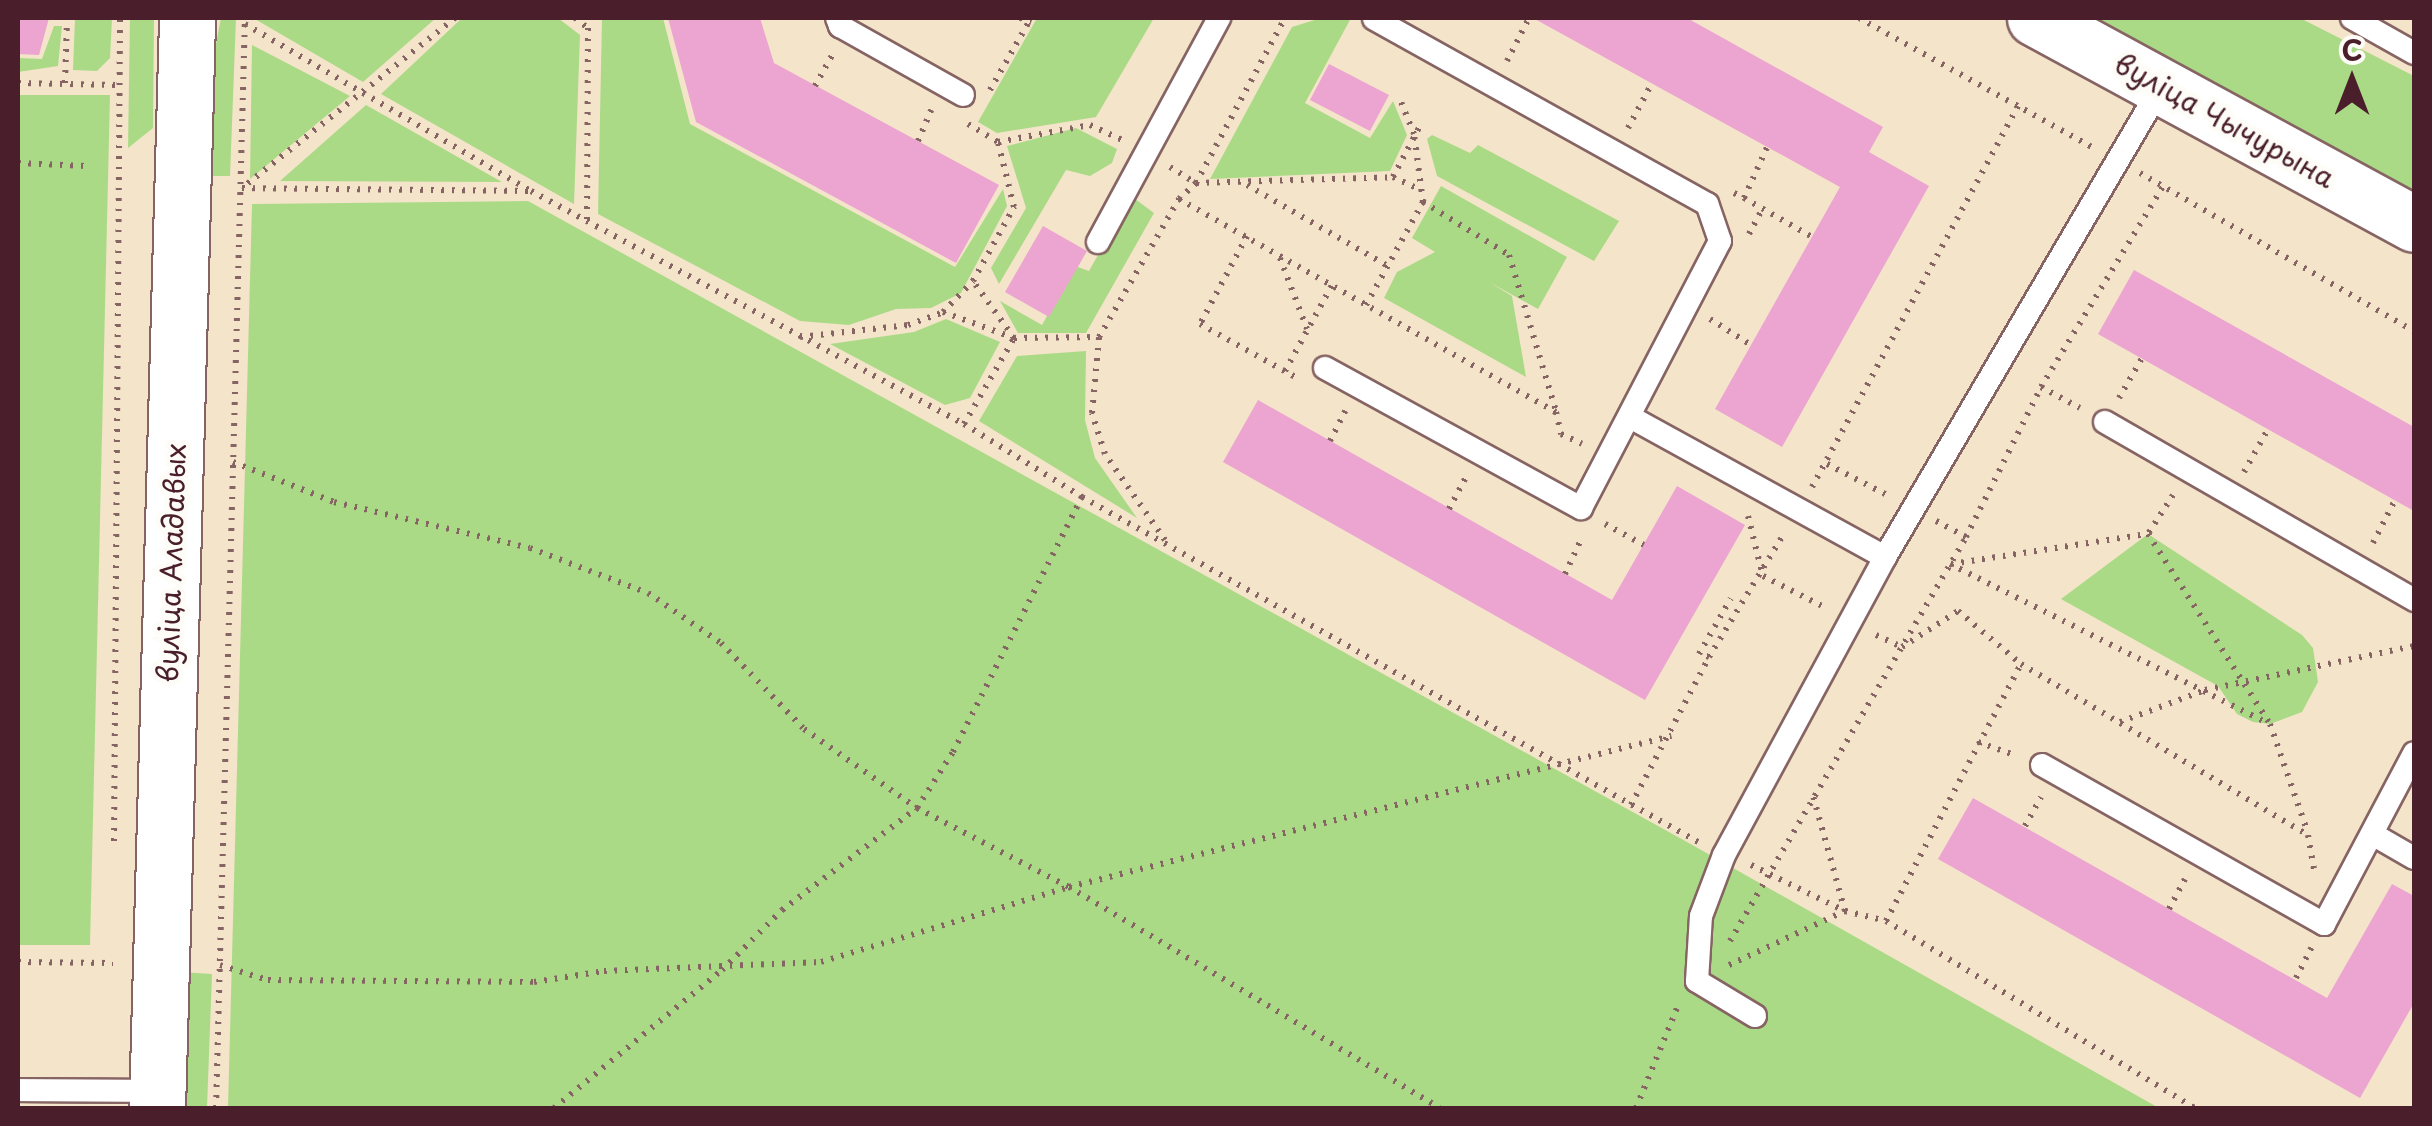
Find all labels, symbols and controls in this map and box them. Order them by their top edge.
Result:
text: С [2341,28,2363,71]
north arrow [2302,30,2402,130]
street label: вуліца Чычурына [2109,46,2341,194]
street label: вуліца Аладавых [150,443,192,683]

